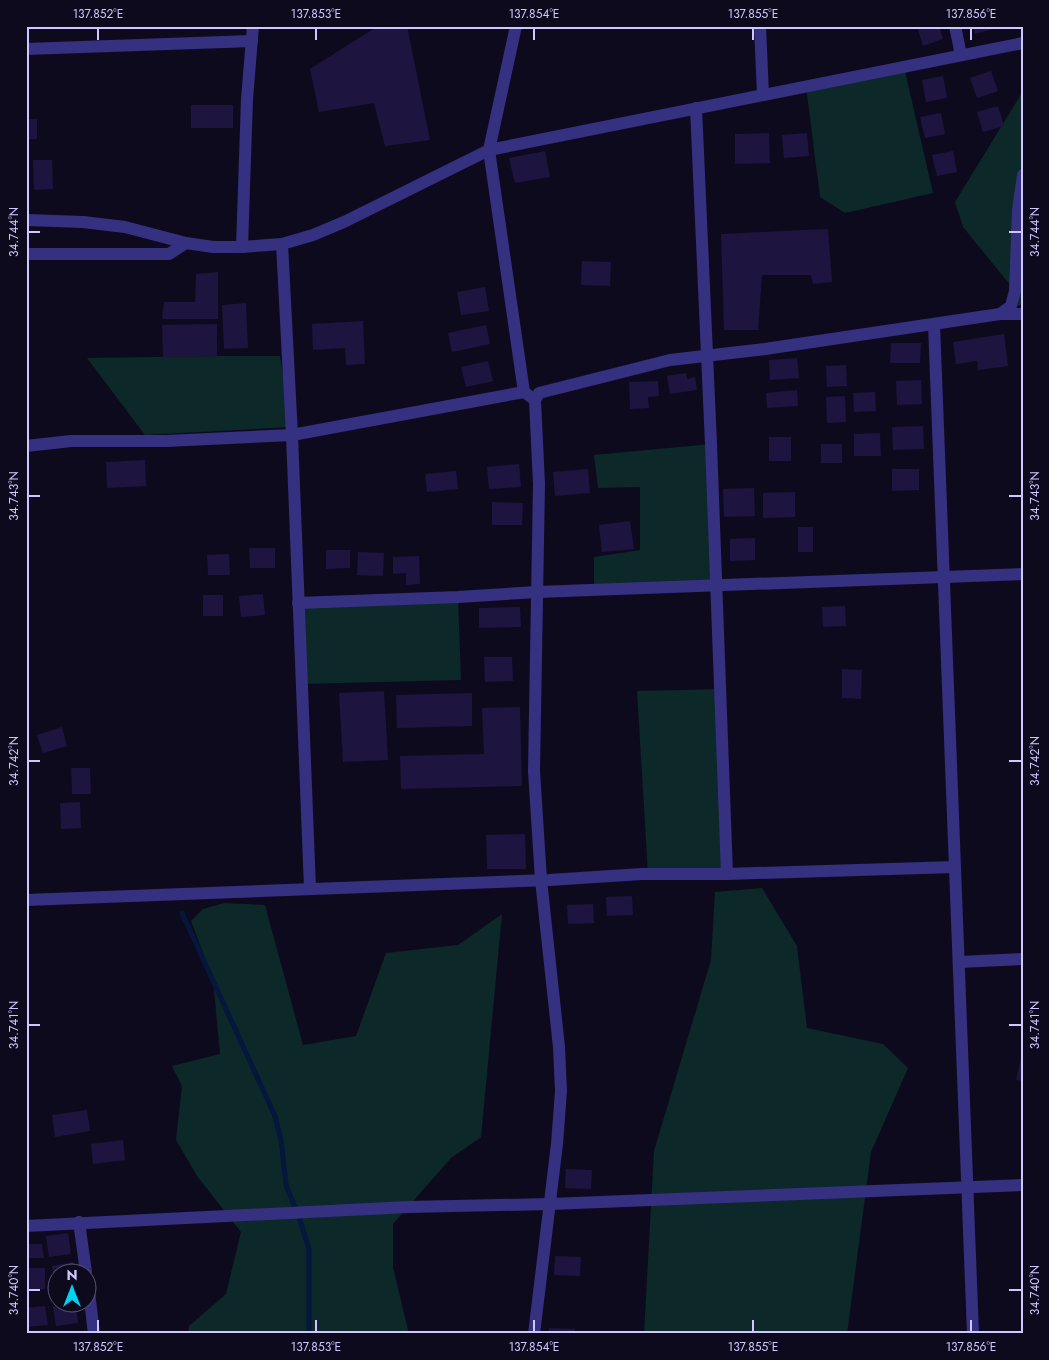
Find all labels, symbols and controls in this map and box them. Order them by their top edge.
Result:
text: 137.852°E [73,5,123,23]
text: 137.853°E [291,5,341,23]
text: 137.854°E [509,5,559,23]
text: 137.855°E [728,5,778,23]
text: 137.856°E [946,5,996,23]
text: 34.744°N [5,207,23,257]
text: 34.744°N [1026,207,1044,257]
text: 34.743°N [5,471,23,521]
text: 34.743°N [1026,471,1044,521]
text: 34.742°N [5,736,23,786]
text: 34.742°N [1026,736,1044,786]
text: 34.741°N [5,1001,23,1049]
text: 34.741°N [1026,1001,1044,1049]
north arrow [48,1262,98,1312]
text: 34.740°N [5,1265,23,1315]
text: N [66,1265,78,1285]
text: 34.740°N [1026,1265,1044,1315]
text: 137.852°E [73,1338,123,1356]
text: 137.853°E [291,1338,341,1356]
text: 137.854°E [509,1338,559,1356]
text: 137.855°E [728,1338,778,1356]
text: 137.856°E [946,1338,996,1356]

